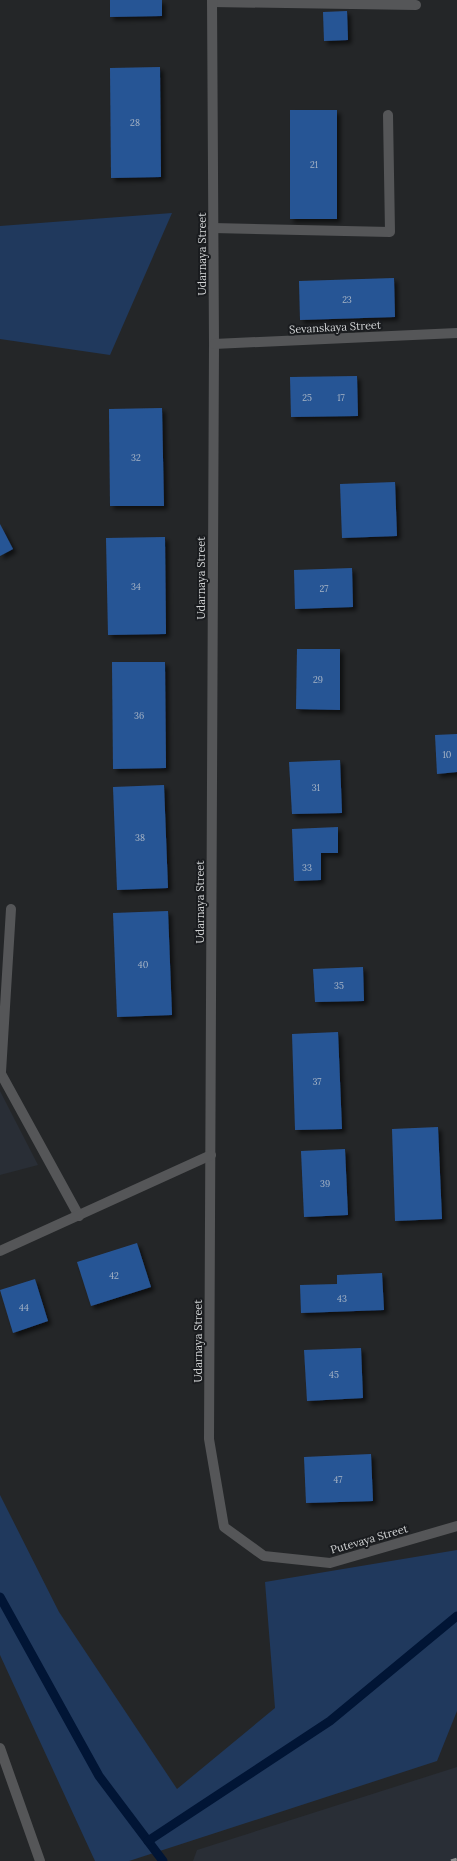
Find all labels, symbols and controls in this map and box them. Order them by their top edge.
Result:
house number: 28 [130,117,140,128]
house number: 21 [310,159,318,170]
street label: Udarnaya Street [195,212,209,295]
house number: 23 [342,294,352,305]
street label: Sevanskaya Street [289,318,382,336]
house number: 25 [302,392,312,403]
house number: 17 [337,392,345,403]
house number: 32 [131,452,141,463]
street label: Udarnaya Street [194,536,208,619]
house number: 34 [131,581,141,592]
house number: 27 [320,583,328,594]
house number: 29 [313,674,323,685]
house number: 36 [134,710,144,721]
house number: 10 [443,749,452,760]
house number: 31 [312,782,320,793]
house number: 38 [135,832,145,843]
street label: Udarnaya Street [193,860,207,943]
house number: 33 [302,862,312,873]
house number: 40 [138,959,149,970]
house number: 35 [334,980,344,991]
house number: 37 [313,1076,321,1087]
house number: 39 [320,1178,330,1189]
house number: 42 [109,1270,119,1281]
house number: 43 [337,1293,347,1304]
street label: Udarnaya Street [191,1299,205,1382]
house number: 44 [19,1302,29,1313]
house number: 45 [329,1369,339,1380]
house number: 47 [333,1474,343,1485]
street label: Putevaya Street [329,1521,410,1557]

